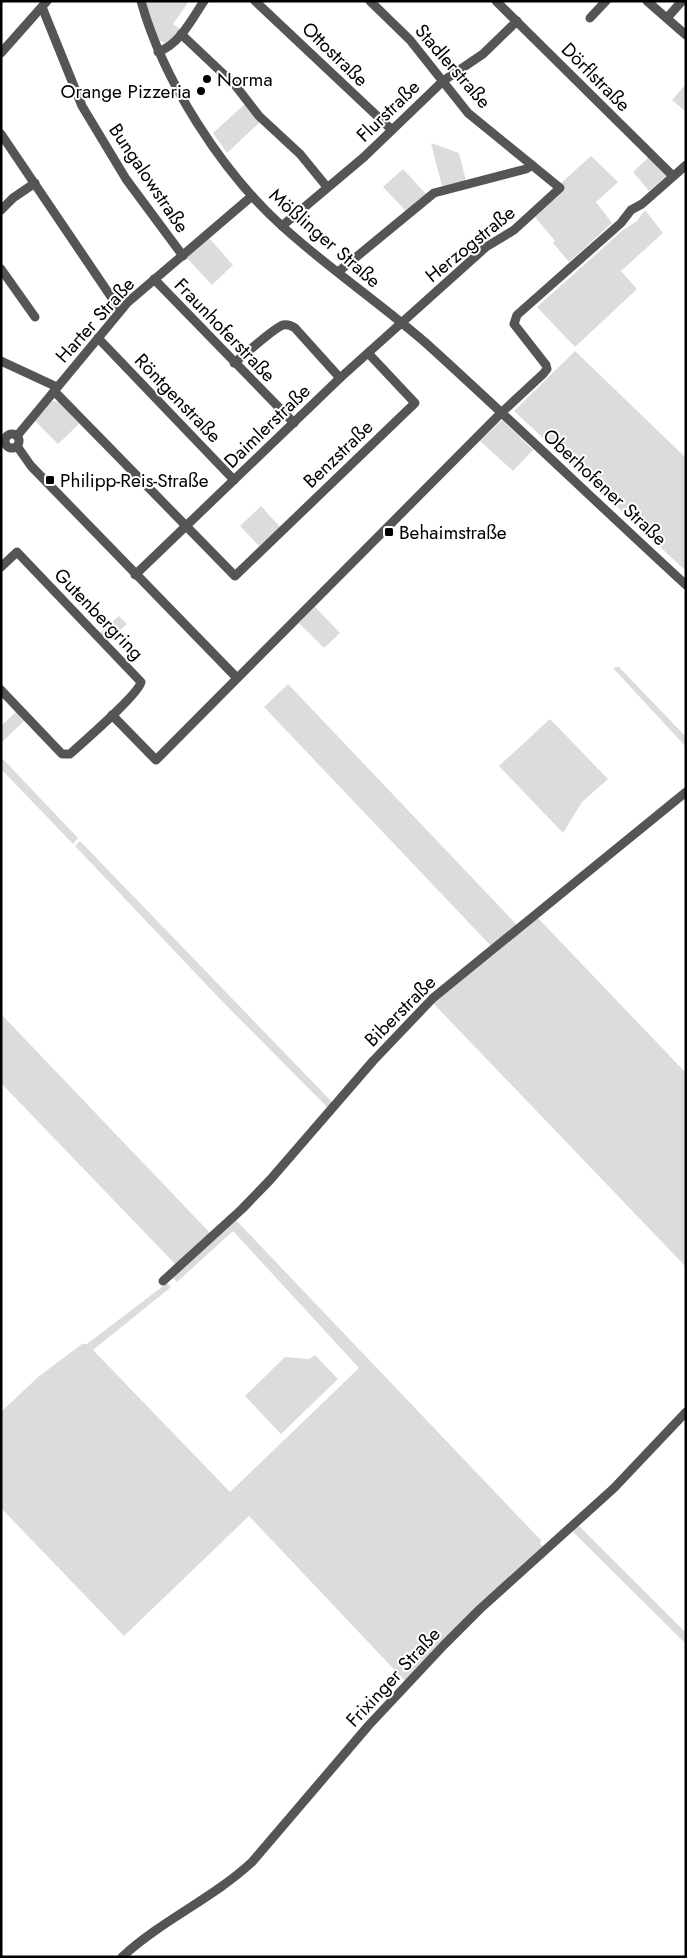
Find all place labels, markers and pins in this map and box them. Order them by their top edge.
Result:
place label: Norma [217,66,273,93]
marker: Norma [201,73,213,85]
place label: Orange Pizzeria [61,78,191,105]
marker: Orange Pizzeria [195,85,207,97]
place label: Philipp-Reis-Straße [60,467,209,494]
marker: Philipp-Reis-Straße [44,474,56,486]
place label: Behaimstraße [399,519,507,546]
marker: Behaimstraße [383,526,395,538]

